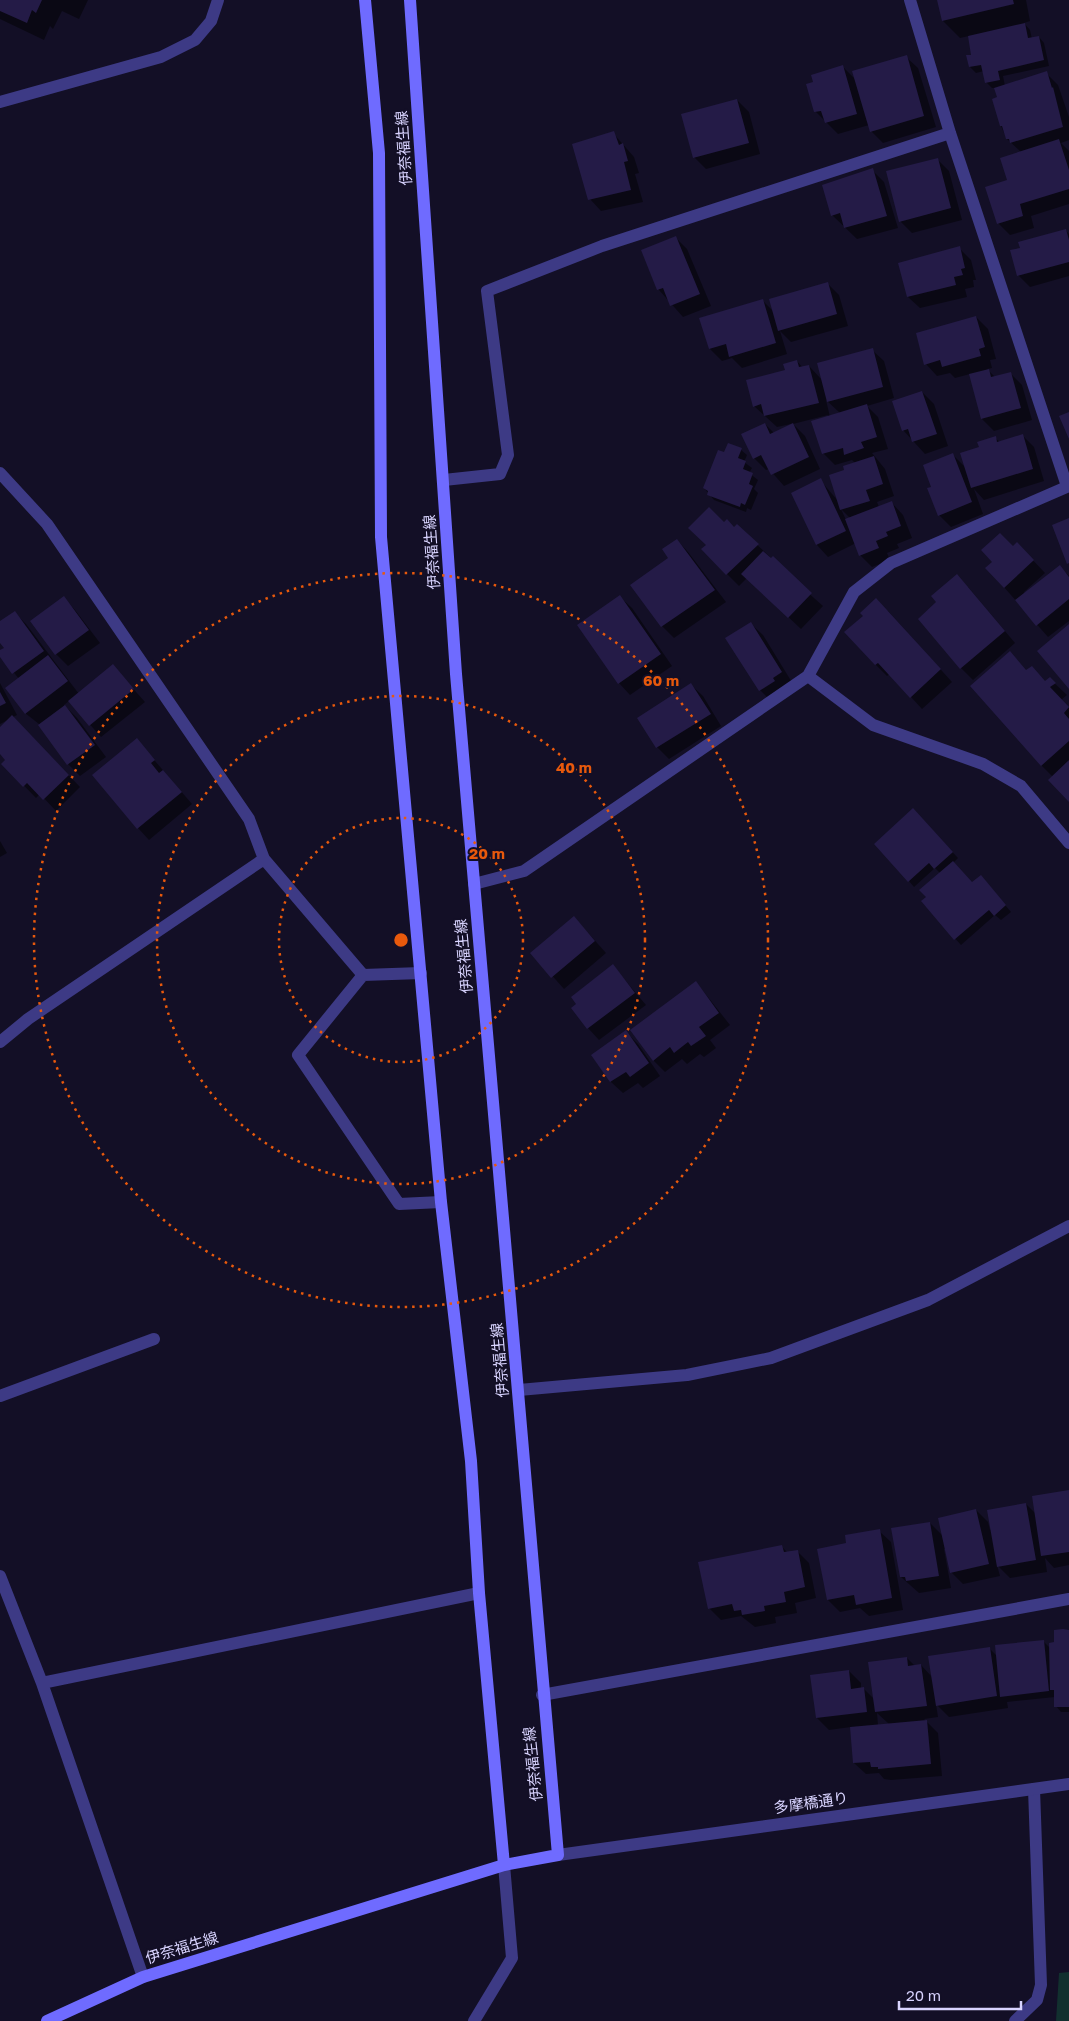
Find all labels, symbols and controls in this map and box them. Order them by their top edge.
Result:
street label: 伊奈福生線 [391,110,415,186]
street label: 伊奈福生線 [419,514,443,590]
text: 60 m [643,671,679,689]
text: 40 m [556,758,592,776]
text: 20 m [469,844,505,862]
street label: 伊奈福生線 [451,918,475,994]
centre of rings [392,931,410,949]
street label: 伊奈福生線 [487,1322,511,1398]
street label: 伊奈福生線 [519,1726,545,1802]
street label: 多摩橋通り [772,1788,849,1816]
street label: 伊奈福生線 [143,1927,220,1967]
scale bar [899,1978,1022,2010]
text: 20 m [906,1986,941,2004]

